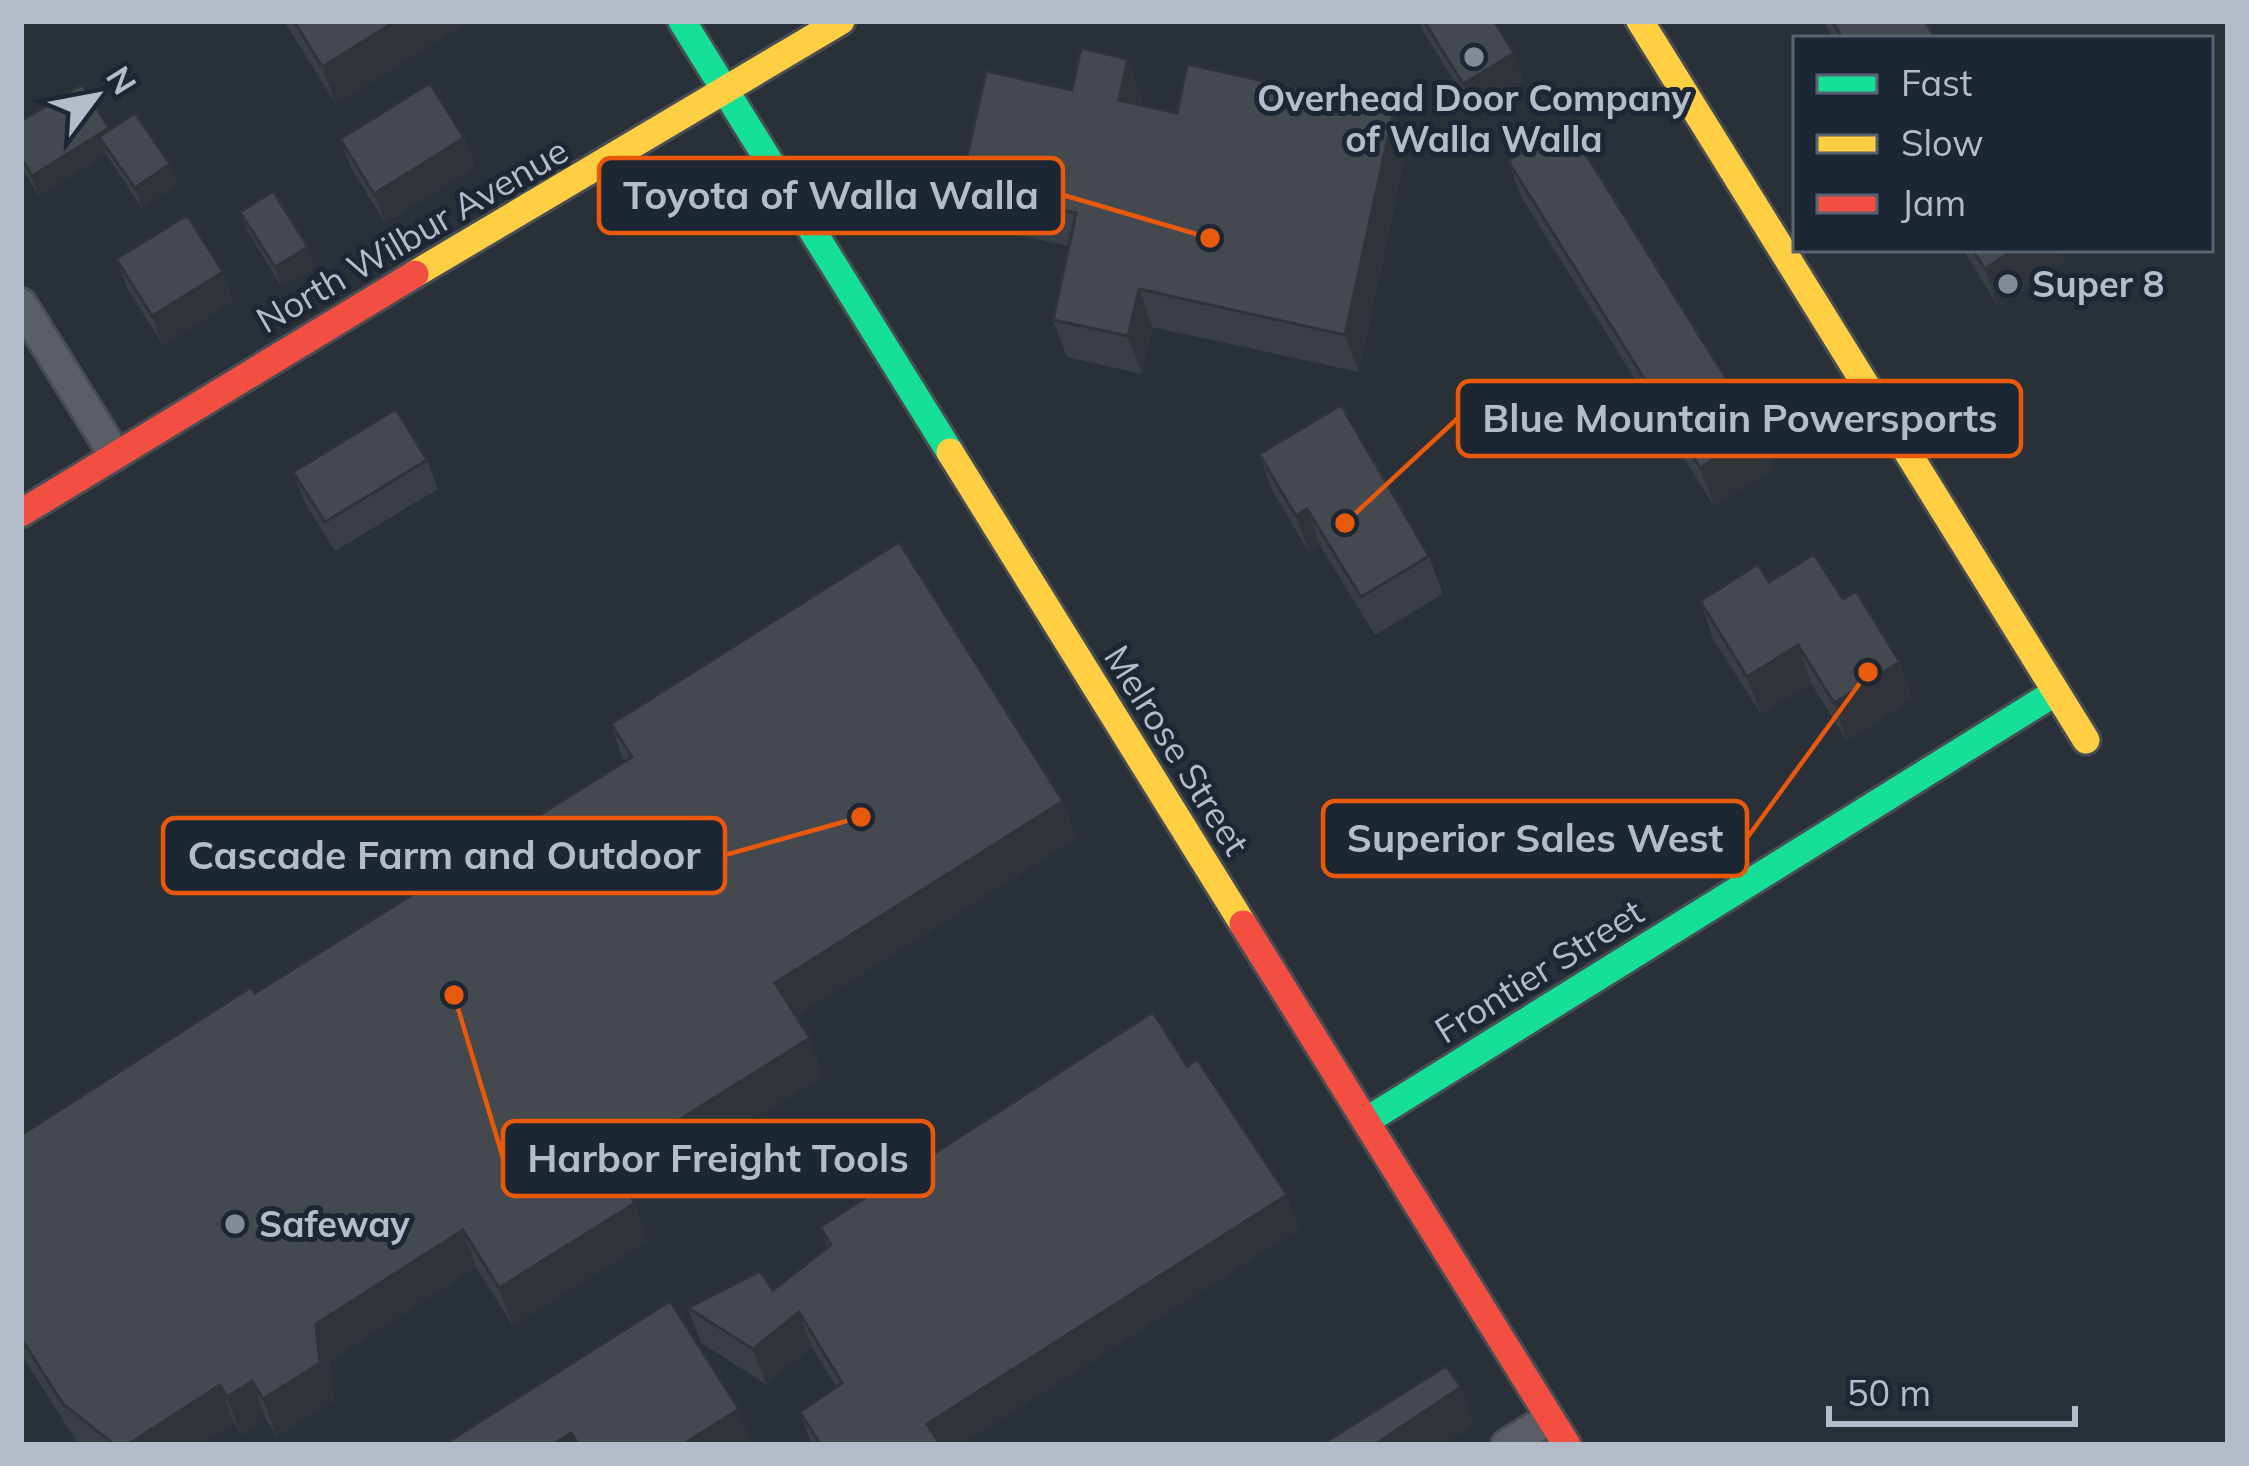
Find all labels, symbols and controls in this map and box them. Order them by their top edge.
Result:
north arrow [36,36,156,156]
legend [1793,36,2213,252]
marker: Overhead Door Company of Walla Walla [1461,44,1487,70]
text: N [98,58,146,101]
text: Fast [1901,60,1972,105]
place label: Overhead Door Company of Walla Walla [1257,75,1692,161]
text: Slow [1901,120,1984,165]
street label: North Wilbur Avenue [248,127,575,342]
callout: Toyota of Walla Walla [599,158,1063,233]
text: Toyota of Walla Walla [623,170,1039,219]
text: Jam [1901,180,1966,225]
place label: Super 8 [2032,261,2164,306]
marker: Super 8 [1995,271,2021,297]
callout: Blue Mountain Powersports [1458,381,2021,456]
text: Blue Mountain Powersports [1482,393,1998,442]
street label: Melrose Street [1095,637,1260,863]
callout: Superior Sales West [1323,801,1747,876]
text: Superior Sales West [1347,813,1723,862]
callout: Cascade Farm and Outdoor [163,818,725,893]
text: Cascade Farm and Outdoor [187,830,701,879]
street label: Frontier Street [1426,889,1651,1052]
callout: Harbor Freight Tools [503,1121,933,1196]
text: Harbor Freight Tools [527,1133,909,1182]
place label: Safeway [259,1201,410,1246]
marker: Safeway [222,1211,248,1237]
scale bar [1829,1352,2075,1426]
text: 50 m [1847,1370,1931,1415]

